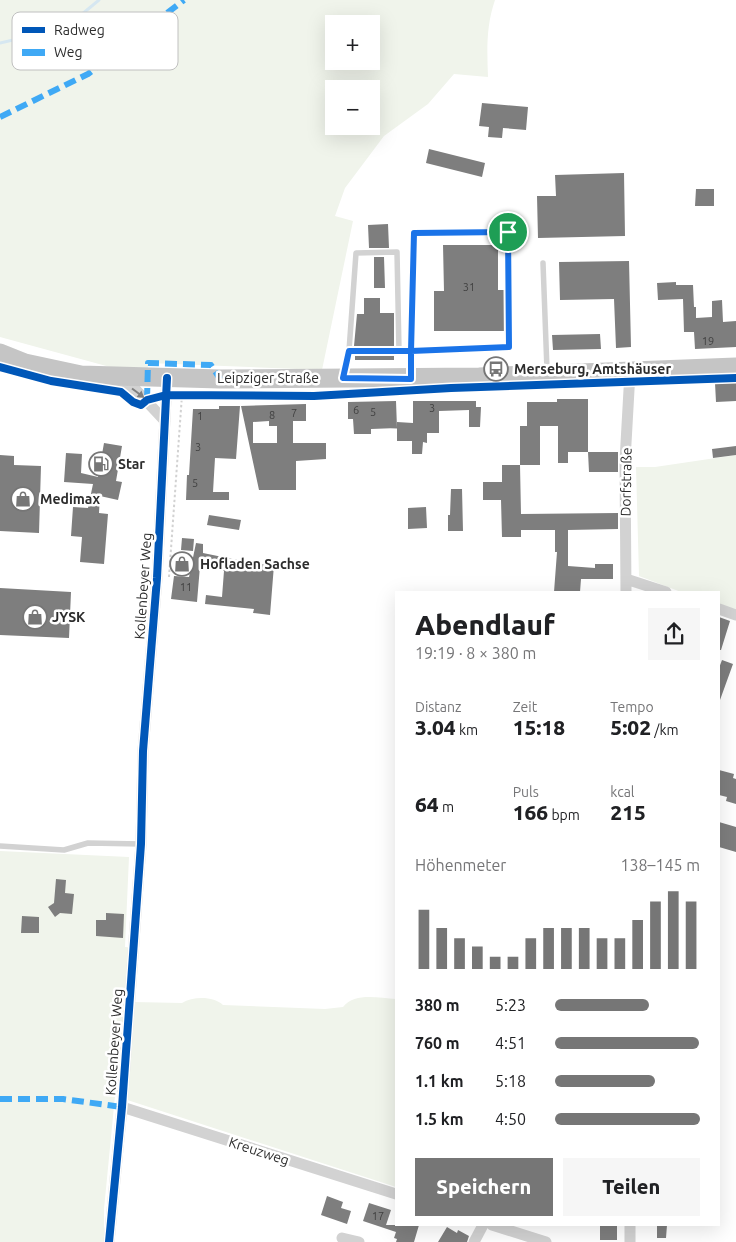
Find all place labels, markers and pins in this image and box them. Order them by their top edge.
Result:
pin [487,211,529,253]
bus stop icon: Merseburg, Amtshäuser [483,356,509,382]
place label: Merseburg, Amtshäuser [514,361,671,377]
fuel station icon: Star [88,451,114,477]
place label: Star [118,456,145,472]
shop icon: Medimax [10,486,36,512]
place label: Medimax [40,491,100,507]
shop icon: Hofladen Sachse [169,551,195,577]
place label: Hofladen Sachse [200,556,310,572]
shop icon: JYSK [22,604,48,630]
place label: JYSK [52,609,86,625]

